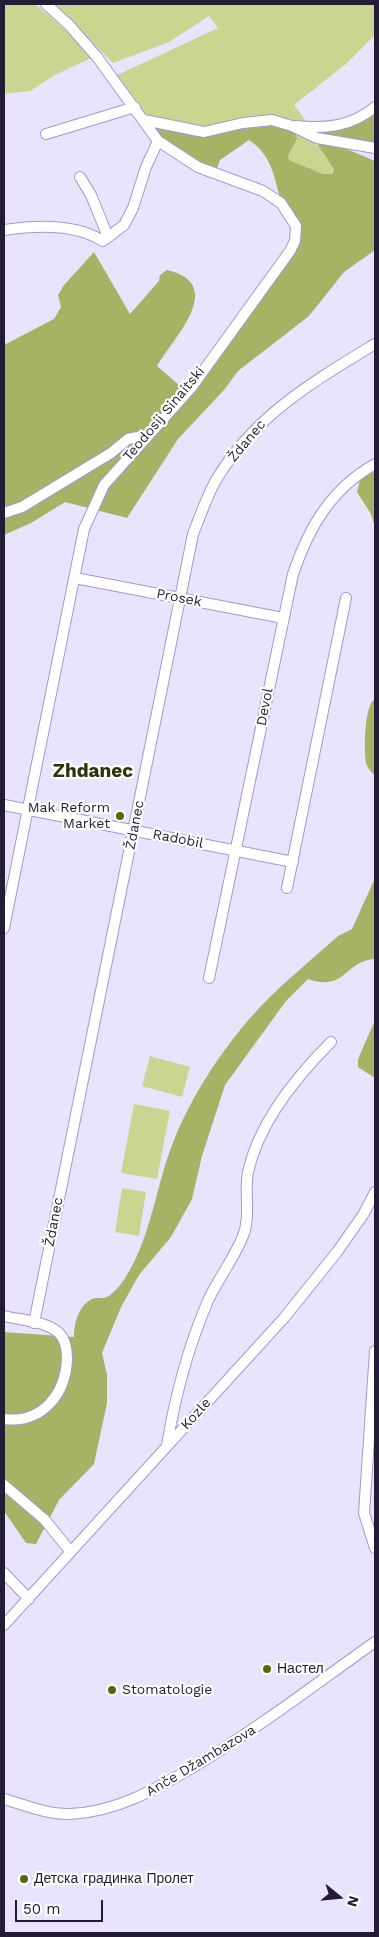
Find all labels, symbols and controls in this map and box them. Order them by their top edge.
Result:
street label: Teodosij Sinaitski [120,363,208,465]
street label: Ždanec [225,417,269,465]
street label: Prosek [155,585,203,611]
street label: Devol [253,687,277,727]
district label: Zhdanec [53,760,133,782]
street label: Ždanec [122,799,148,851]
place label: Mak Reform Market [28,800,110,832]
marker: Mak Reform Market [114,810,126,822]
street label: Radobil [151,826,205,852]
street label: Ždanec [41,1196,67,1248]
street label: Kozle [177,1395,215,1433]
place label: Настел [277,1661,324,1677]
marker: Настел [261,1663,273,1675]
place label: Stomatologie [122,1682,212,1698]
marker: Stomatologie [106,1684,118,1696]
street label: Anče Džambazova [143,1722,259,1800]
place label: Детска градинка Пролет [34,1871,194,1887]
north arrow [314,1872,364,1922]
marker: Детска градинка Пролет [18,1873,30,1885]
scale bar [18,1890,105,1922]
text: N [344,1894,363,1909]
text: 50 m [23,1900,60,1918]

